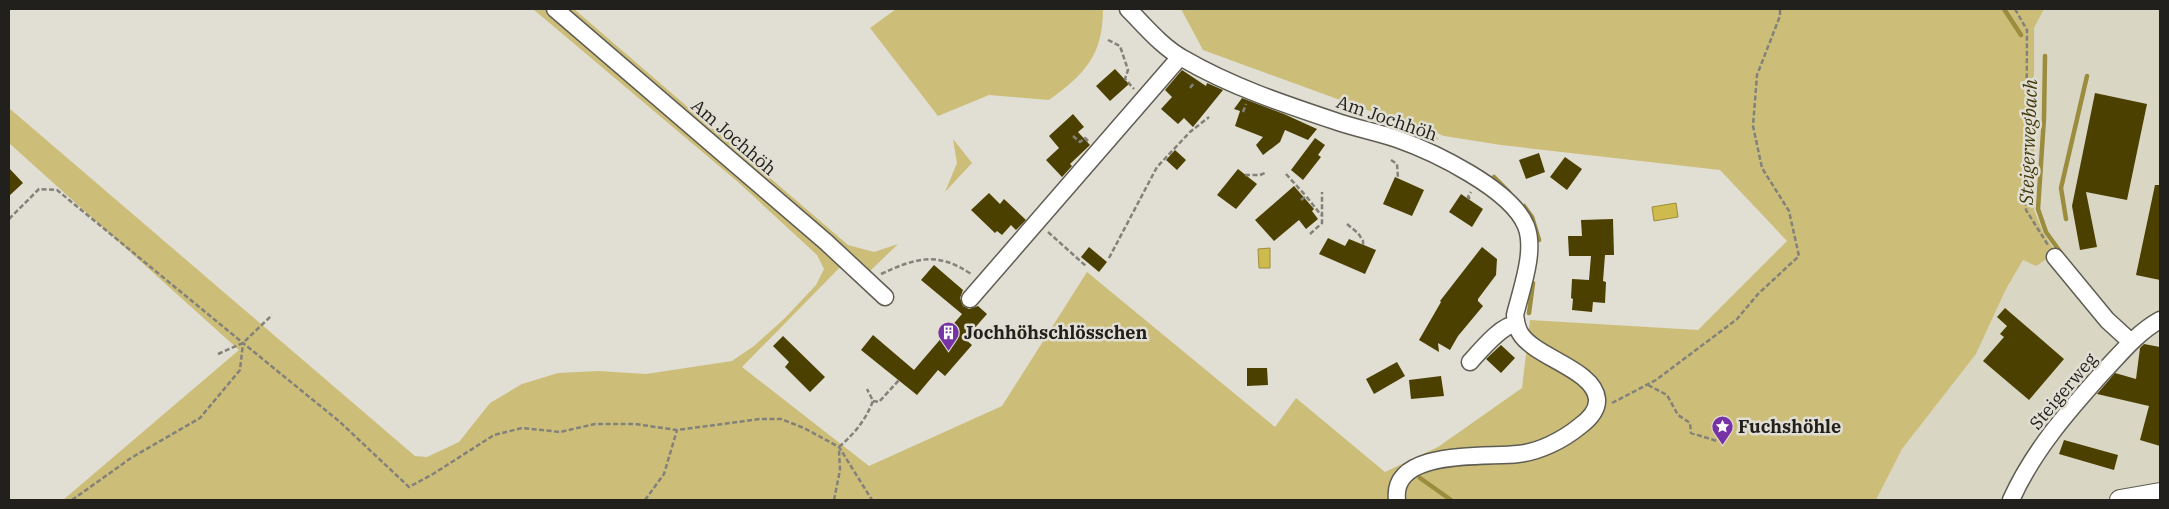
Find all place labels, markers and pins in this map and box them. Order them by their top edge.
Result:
building icon: Jochhöhschlösschen [936,320,960,351]
place label: Jochhöhschlösschen [964,321,1148,344]
place icon: Fuchshöhle [1710,414,1734,445]
place label: Fuchshöhle [1738,415,1841,438]

